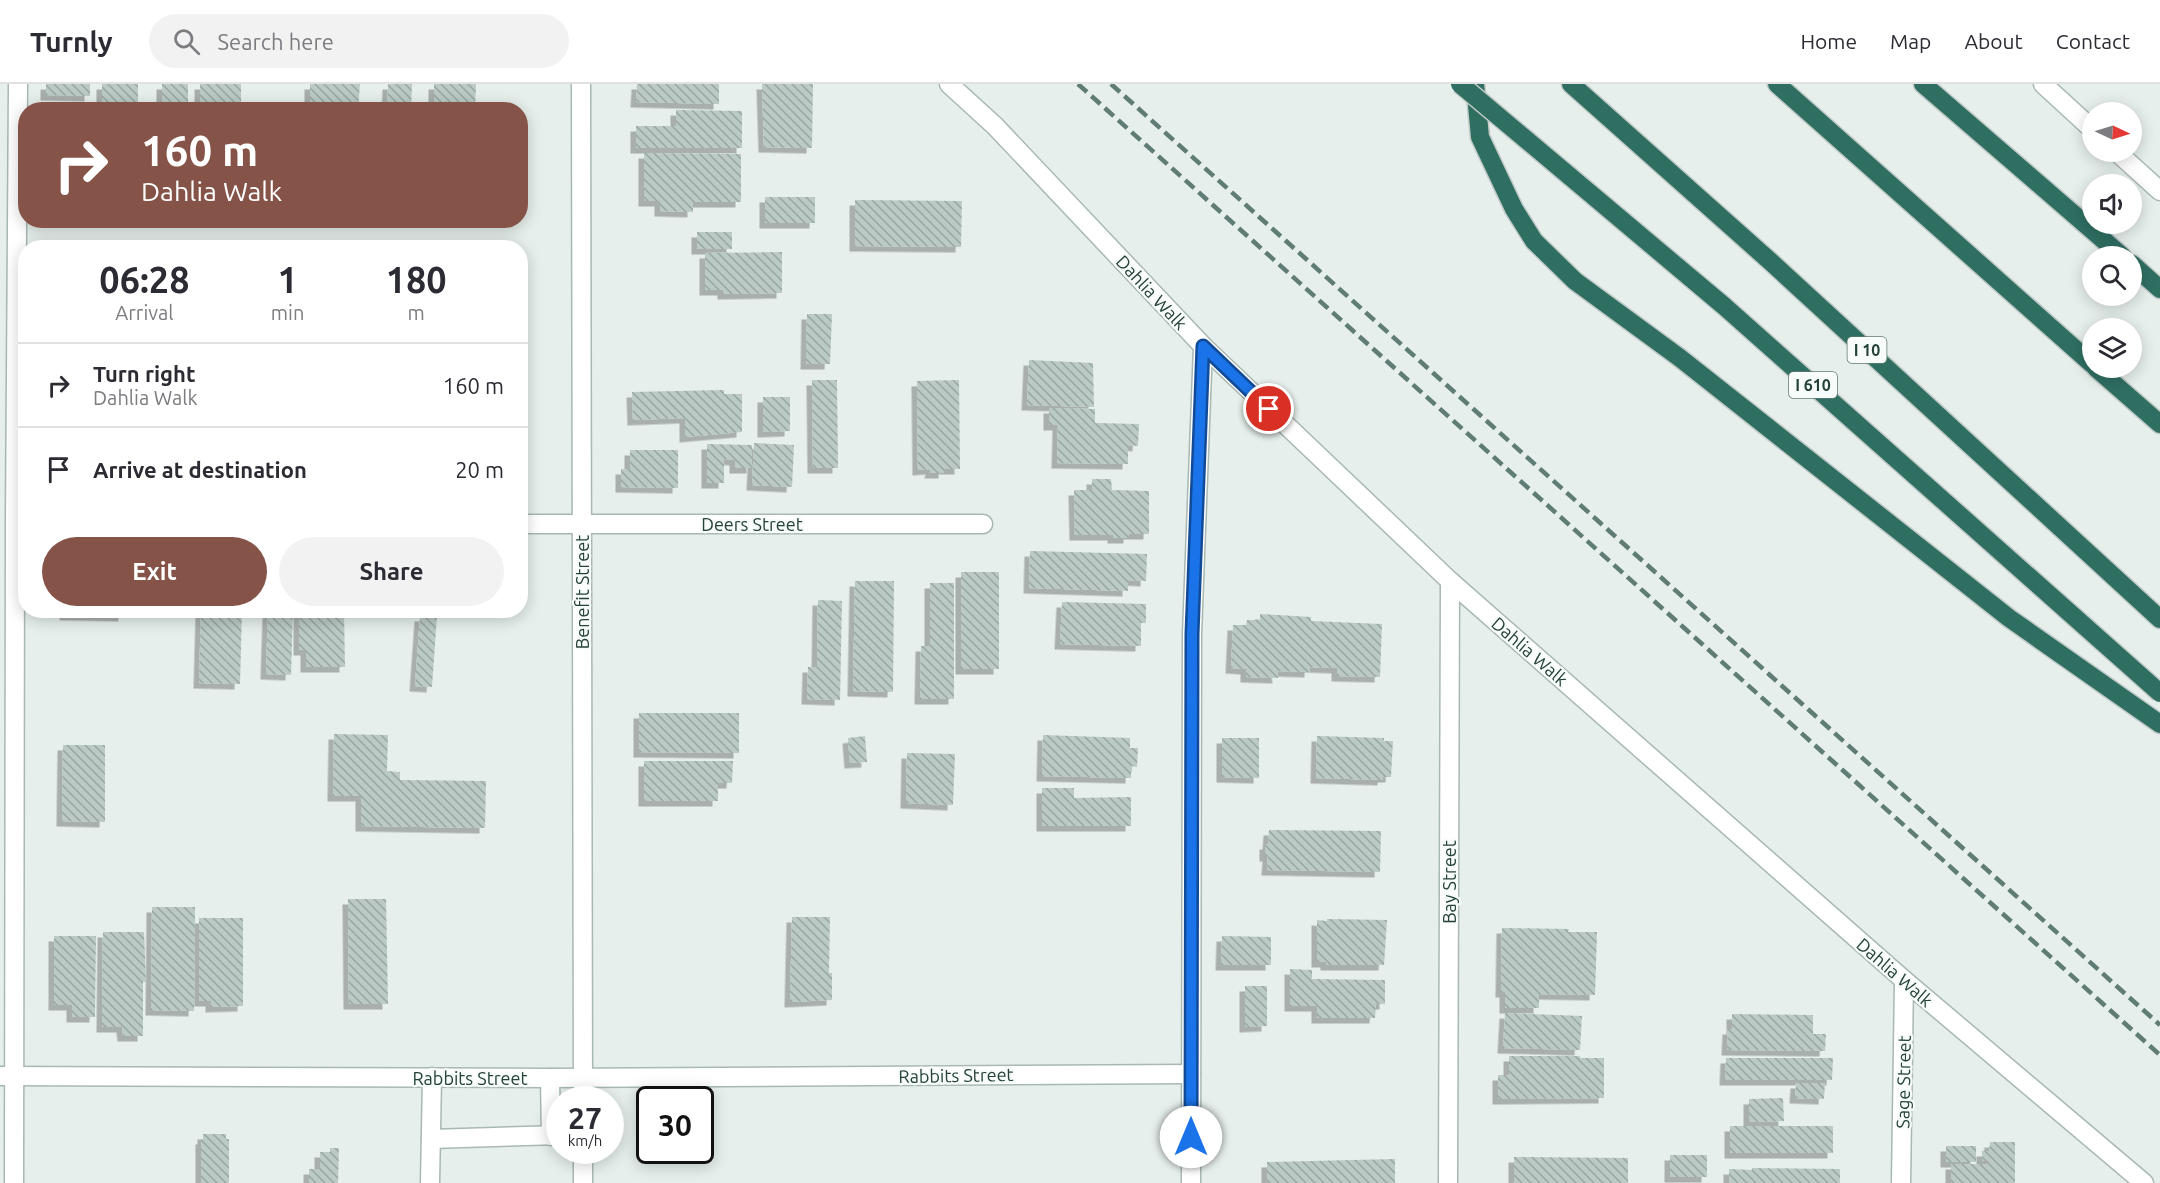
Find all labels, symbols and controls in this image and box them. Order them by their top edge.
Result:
search box [149,14,569,68]
icon: search [170,25,203,58]
text: Turnly [30,26,113,57]
text: Search here [218,29,334,54]
text: Home [1800,29,1857,53]
text: Map [1890,29,1931,53]
text: About [1964,29,2023,53]
text: Contact [2056,29,2130,53]
north arrow [2082,102,2142,162]
map controls [2082,102,2142,378]
icon: right [42,126,120,204]
text: 160 m [141,127,258,174]
button: sound [2082,174,2142,234]
text: Dahlia Walk [141,176,282,206]
button: search [2082,246,2142,306]
street label: Dahlia Walk [1113,251,1191,333]
text: 06:28 [99,259,189,300]
text: 1 [277,259,298,300]
text: 180 [386,259,447,300]
text: Arrival [115,301,174,324]
text: min [271,301,304,324]
text: m [408,301,425,324]
button: layers [2082,318,2142,378]
road number: I 10 [1848,337,1886,363]
text: Turn right [93,361,195,386]
icon: right [42,369,75,402]
road number: I 610 [1789,372,1837,398]
text: 160 m [443,373,504,398]
pin [1243,383,1294,434]
text: Dahlia Walk [93,386,198,409]
icon: arrive [1252,392,1285,425]
icon: arrive [42,453,75,486]
text: Arrive at destination [93,457,307,482]
text: 20 m [455,457,504,482]
street label: Deers Street [701,514,803,534]
street label: Benefit Street [572,535,592,649]
button: Exit [42,537,267,606]
button: Share [279,537,504,606]
street label: Dahlia Walk [1488,613,1572,689]
street label: Bay Street [1439,840,1459,924]
street label: Dahlia Walk [1853,934,1937,1010]
street label: Sage Street [1892,1035,1914,1129]
street label: Rabbits Street [898,1064,1014,1086]
street label: Rabbits Street [412,1068,528,1088]
speed limit sign: 30 [636,1086,714,1164]
text: 27 [568,1101,602,1135]
position arrow [1159,1105,1223,1169]
text: km/h [568,1132,602,1149]

